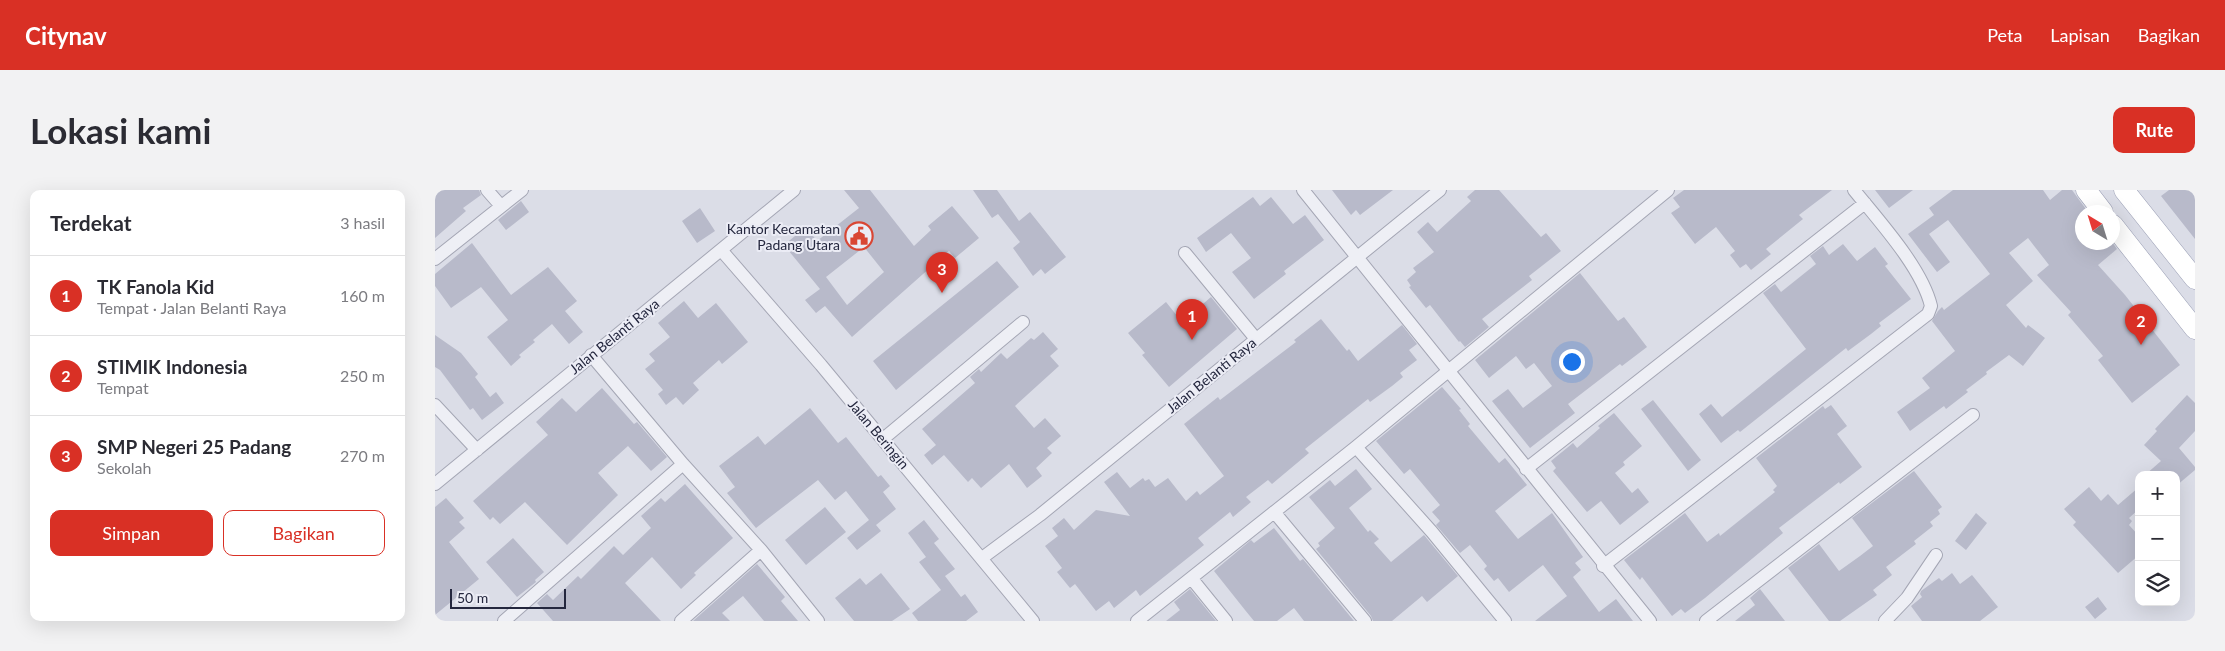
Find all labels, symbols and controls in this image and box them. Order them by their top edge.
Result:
text: Citynav [25,21,107,50]
text: Peta [1987,24,2022,46]
text: Lapisan [2050,24,2110,46]
text: Bagikan [2138,24,2200,46]
button: Rute [2113,107,2195,153]
text: Lokasi kami [30,109,211,151]
north arrow [2075,205,2120,250]
text: Terdekat [50,210,132,235]
text: 3 hasil [340,213,385,232]
place label: Kantor Kecamatan Padang Utara [727,220,840,253]
public building icon: Kantor Kecamatan Padang Utara [844,221,874,251]
pin: 3 [926,252,958,293]
text: TK Fanola Kid [97,275,214,298]
text: 1 [61,286,71,305]
text: 160 m [340,286,385,305]
street label: Jalan Belanti Raya [566,295,662,377]
text: Tempat · Jalan Belanti Raya [97,298,287,317]
pin: 1 [1176,299,1208,340]
pin: 2 [2125,304,2157,345]
street label: Jalan Belanti Raya [1163,334,1259,416]
your location [1559,349,1585,375]
text: STIMIK Indonesia [97,355,247,378]
text: 2 [61,366,71,385]
text: 250 m [340,366,385,385]
text: Tempat [97,378,149,397]
street label: Jalan Beringin [845,396,913,472]
text: SMP Negeri 25 Padang [97,435,291,458]
text: 3 [61,446,71,465]
text: 270 m [340,446,385,465]
text: Sekolah [97,458,151,477]
map controls [2135,471,2180,606]
button: + [2135,471,2180,516]
button: Simpan [50,510,213,556]
button: Bagikan [223,510,385,556]
button: − [2135,516,2180,561]
button: layers [2135,561,2180,606]
scale bar [450,586,566,609]
text: 50 m [457,589,488,606]

